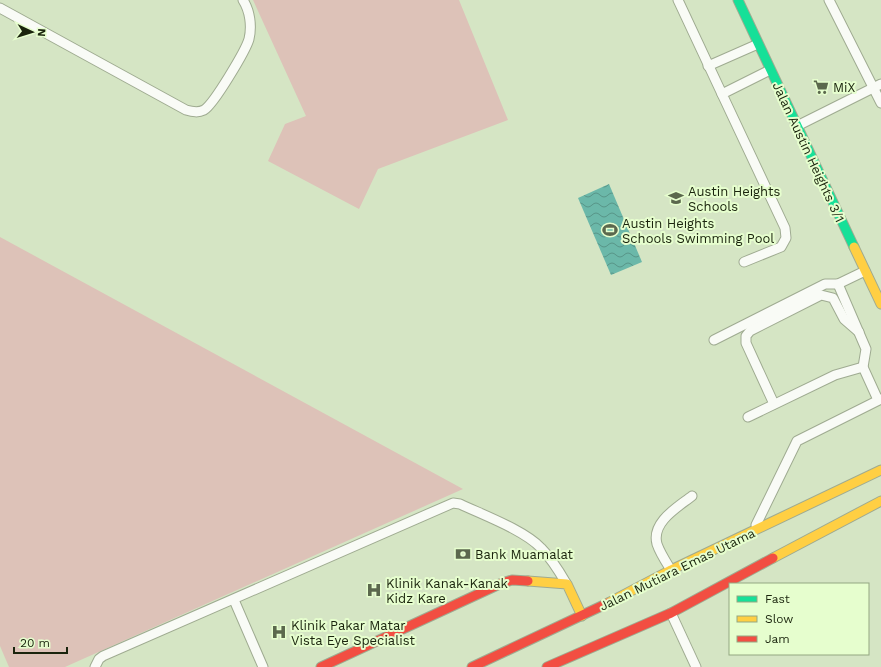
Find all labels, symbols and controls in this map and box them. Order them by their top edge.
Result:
north arrow [12,12,52,52]
text: N [35,28,48,37]
supermarket icon: MiX [812,78,830,96]
street label: Jalan Austin Heights 3/1 [769,80,848,225]
place label: MiX [833,80,856,95]
place label: Austin Heights Schools [688,184,780,214]
school or university icon: Austin Heights Schools [667,189,685,207]
place label: Austin Heights Schools Swimming Pool [622,216,774,246]
sports icon: Austin Heights Schools Swimming Pool [601,221,619,239]
street label: Jalan Mutiara Emas Utama [597,525,758,614]
bank icon: Bank Muamalat [454,545,472,563]
place label: Bank Muamalat [475,547,574,562]
place label: Klinik Kanak-Kanak Kidz Kare [386,576,509,606]
hospital icon: Klinik Kanak-Kanak Kidz Kare [365,581,383,599]
legend [729,583,869,655]
text: Fast [765,592,790,606]
text: Slow [765,612,793,626]
place label: Klinik Pakar Matar Vista Eye Specialist [291,618,415,648]
hospital icon: Klinik Pakar Matar Vista Eye Specialist [270,623,288,641]
scale bar [14,629,67,655]
text: Jam [765,632,790,646]
text: 20 m [20,636,50,650]

